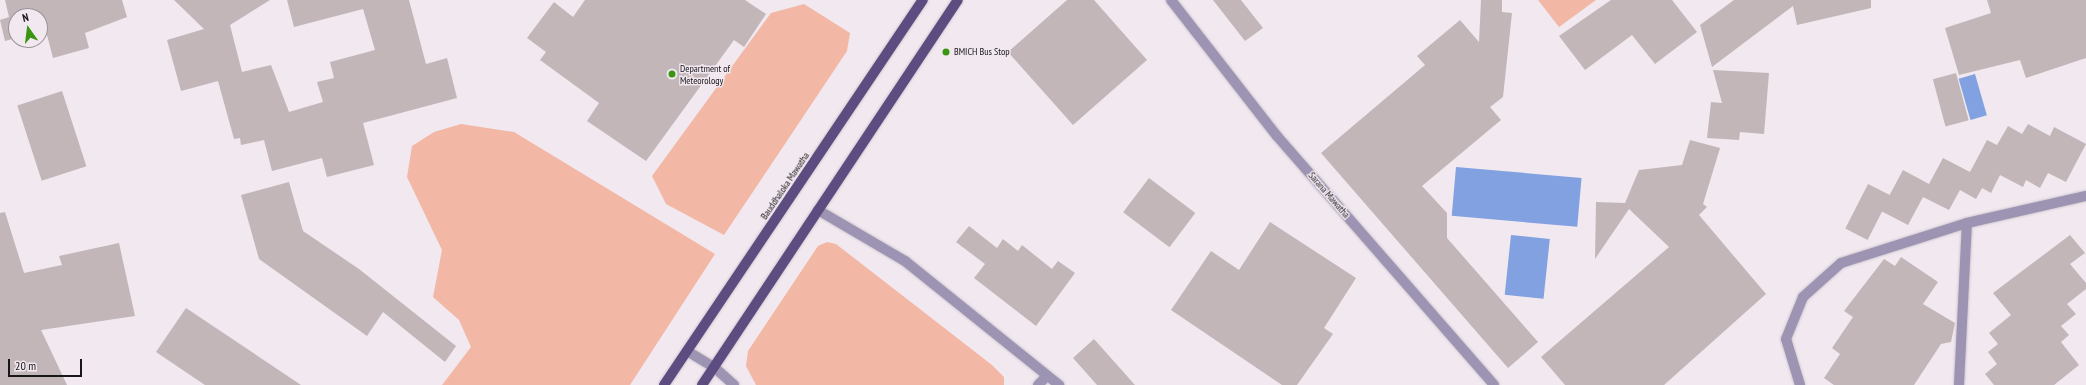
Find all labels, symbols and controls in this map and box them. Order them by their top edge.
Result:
north arrow [8,8,48,48]
text: N [21,10,30,25]
place label: BMICH Bus Stop [954,46,1010,58]
marker: BMICH Bus Stop [941,47,951,57]
place label: Department of Meteorology [680,62,730,86]
marker: Department of Meteorology [667,69,677,79]
street label: Bauddhaloka Mawatha [758,150,812,222]
street label: Sarana Mawatha [1306,170,1352,220]
scale bar [10,351,84,377]
text: 20 m [15,358,36,373]

